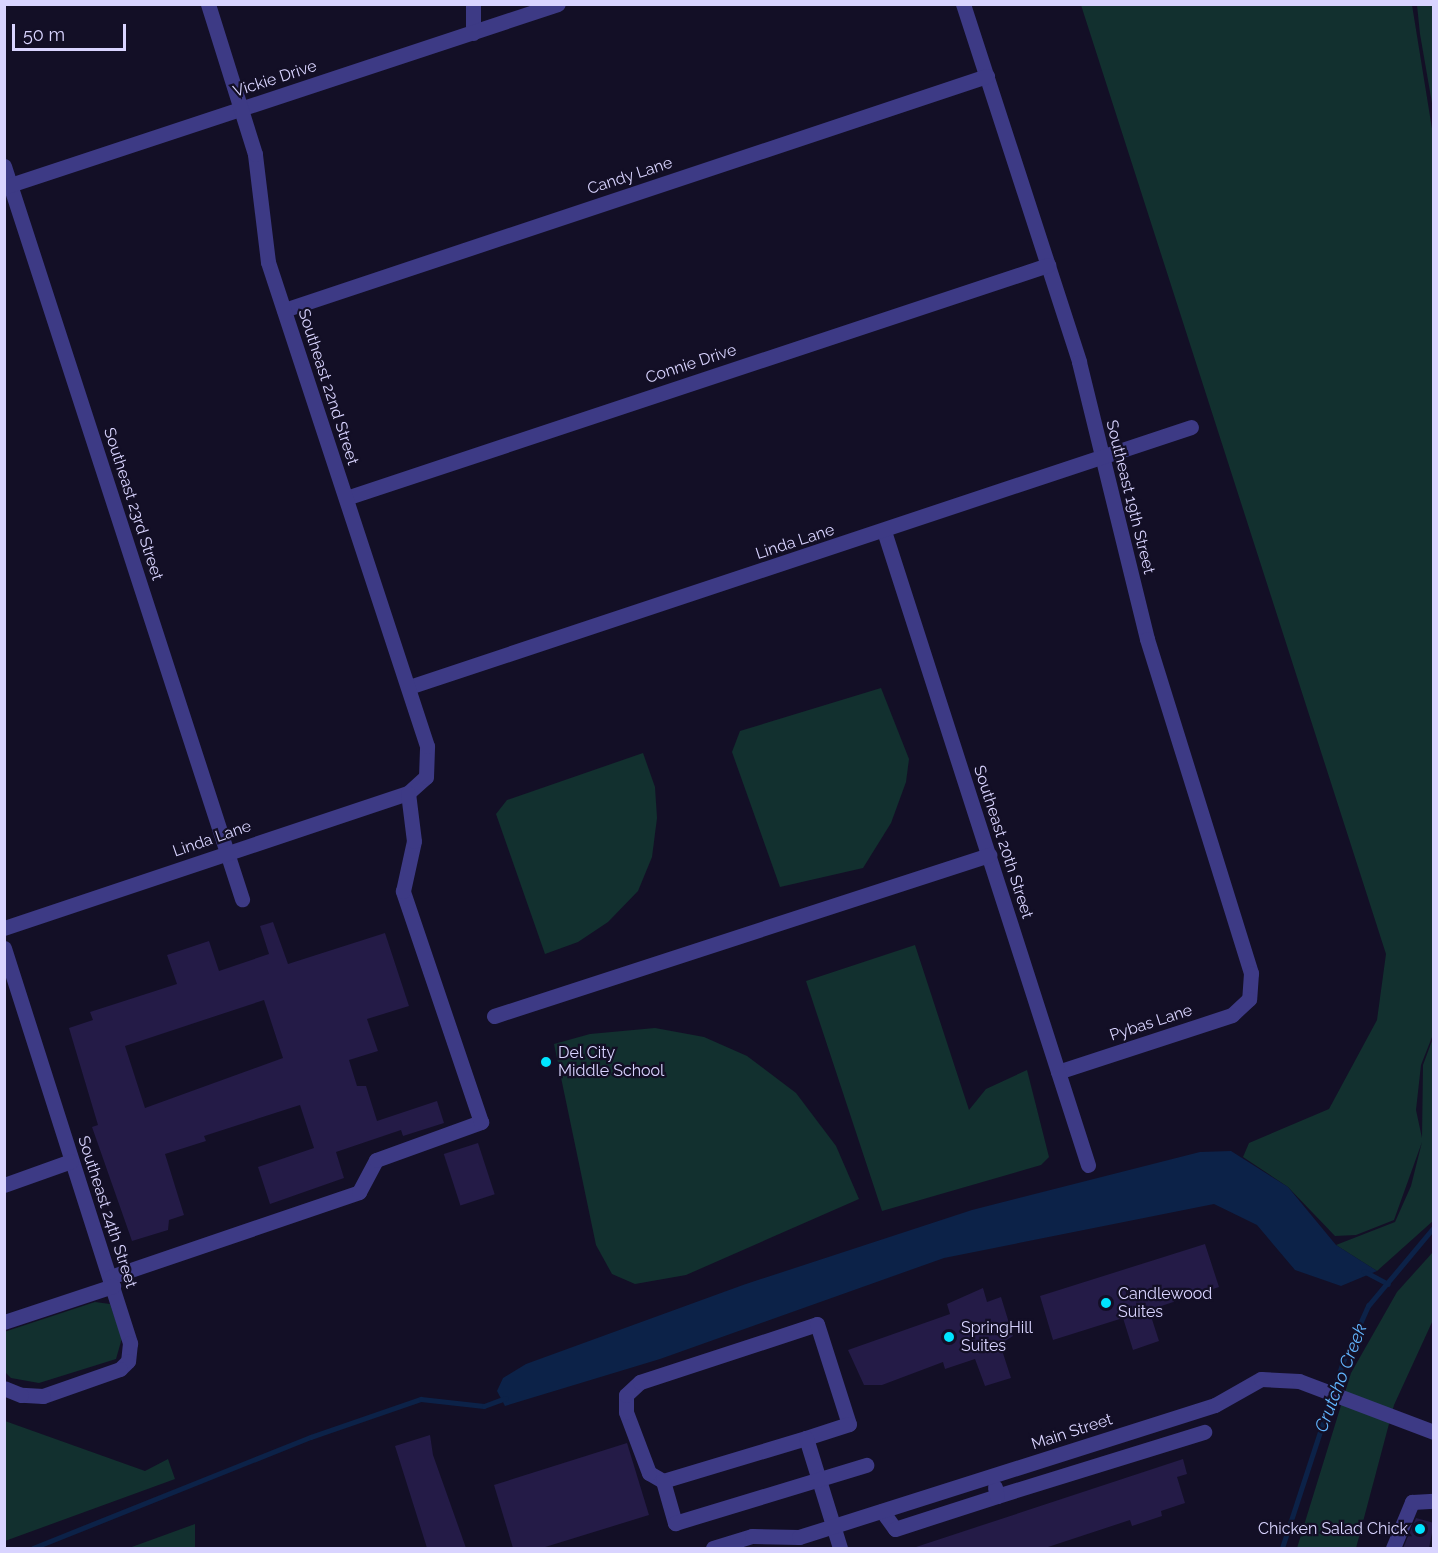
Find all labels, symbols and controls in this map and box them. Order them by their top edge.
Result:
scale bar [15,12,129,50]
text: 50 m [23,24,65,45]
street label: Vickie Drive [231,56,319,102]
street label: Candy Lane [585,153,675,199]
street label: Southeast 22nd Street [294,306,362,468]
street label: Connie Drive [643,340,739,388]
street label: Southeast 19th Street [1102,418,1158,576]
street label: Southeast 23rd Street [99,425,167,583]
street label: Linda Lane [753,520,837,564]
street label: Southeast 20th Street [969,763,1037,921]
street label: Linda Lane [170,817,254,861]
street label: Pybas Lane [1107,1001,1195,1045]
place label: Del City Middle School [558,1043,664,1081]
marker: Del City Middle School [539,1055,553,1069]
street label: Southeast 24th Street [73,1133,141,1291]
place label: Candlewood Suites [1118,1284,1212,1322]
marker: Candlewood Suites [1099,1296,1113,1310]
place label: SpringHill Suites [961,1318,1033,1356]
water label: Crutcho Creek [1310,1321,1372,1435]
marker: SpringHill Suites [942,1330,956,1344]
street label: Main Street [1029,1410,1115,1454]
place label: Chicken Salad Chick [1258,1519,1408,1539]
marker: Chicken Salad Chick [1413,1522,1427,1536]

